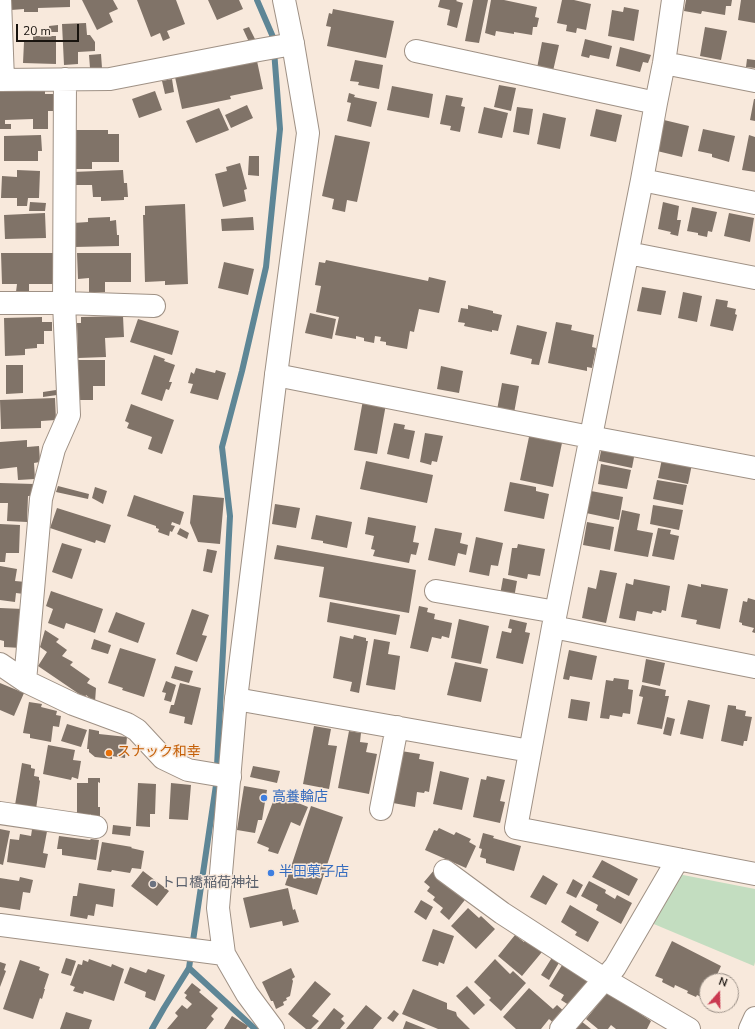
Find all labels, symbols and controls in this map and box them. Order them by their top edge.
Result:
scale bar [18,16,81,42]
text: 20 m [23,23,51,39]
place label: スナック和幸 [117,745,201,761]
marker: スナック和幸 [104,748,114,758]
place label: 高養輪店 [272,790,328,806]
marker: 高養輪店 [259,793,269,803]
place label: 半田菓子店 [279,865,349,881]
marker: 半田菓子店 [266,868,276,878]
place label: トロ橋稲荷神社 [161,876,259,892]
marker: トロ橋稲荷神社 [148,879,158,889]
north arrow [699,973,739,1013]
text: N [716,974,729,991]

